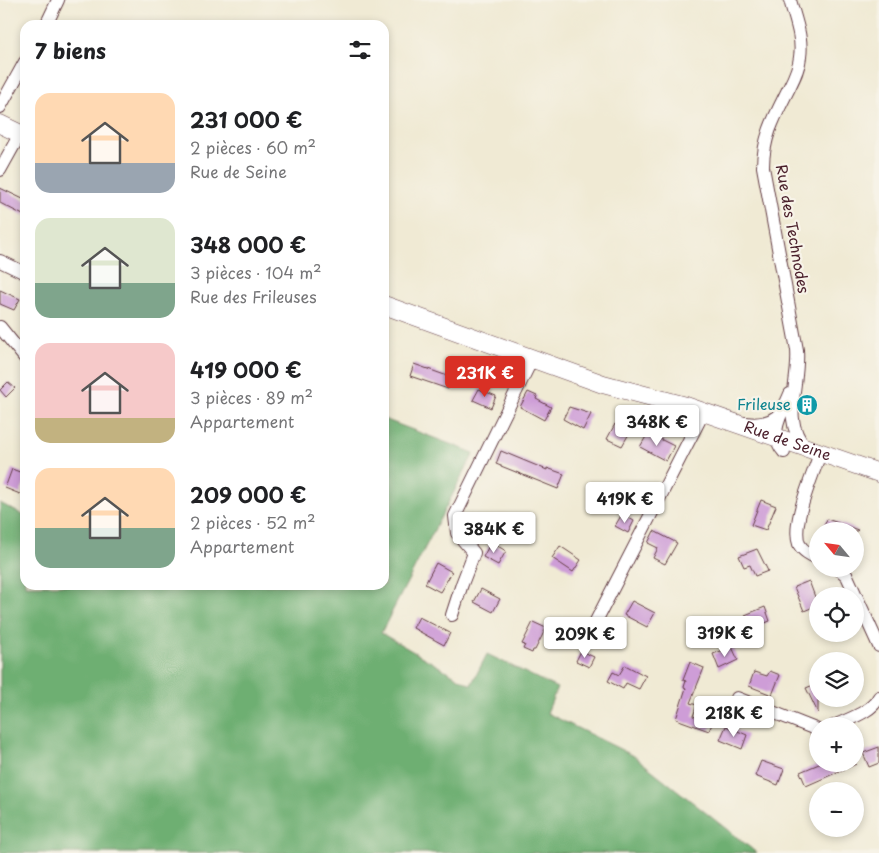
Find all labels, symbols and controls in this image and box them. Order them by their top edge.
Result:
text: 7 biens [35,34,106,66]
icon: filters [346,36,374,64]
text: 231 000 € [190,103,302,135]
icon: home [75,113,135,173]
text: 2 pièces · 60 m² [190,135,316,159]
text: Rue de Seine [190,159,287,183]
street label: Rue des Technodes [771,162,816,295]
text: 348 000 € [190,228,306,260]
icon: home [75,238,135,298]
text: 3 pièces · 104 m² [190,260,321,284]
text: Rue des Frileuses [190,284,317,308]
text: 419 000 € [190,353,302,385]
pin: 231K € [444,356,526,398]
text: 231K € [456,360,514,384]
icon: home [75,363,135,423]
text: 3 pièces · 89 m² [190,385,313,409]
place label: Frileuse [737,392,791,415]
building icon: Frileuse [795,393,819,417]
pin: 348K € [616,404,698,447]
text: Appartement [190,409,294,433]
text: 348K € [626,409,688,433]
street label: Rue de Seine [741,414,835,466]
text: 209 000 € [190,478,306,510]
pin: 419K € [584,482,666,524]
text: 419K € [596,486,654,510]
icon: home [75,488,135,548]
text: 2 pièces · 52 m² [190,510,315,534]
pin: 384K € [453,512,535,554]
text: 384K € [464,516,524,540]
north arrow [809,522,864,578]
map controls [809,522,864,837]
text: Appartement [190,534,294,558]
button: locate [809,587,864,642]
pin: 209K € [544,616,626,659]
pin: 319K € [684,616,766,658]
text: 319K € [697,620,753,644]
text: 209K € [555,621,615,645]
button: layers [809,652,864,707]
pin: 218K € [693,696,775,738]
text: 218K € [705,700,763,724]
button: + [809,717,864,772]
button: − [809,782,864,837]

